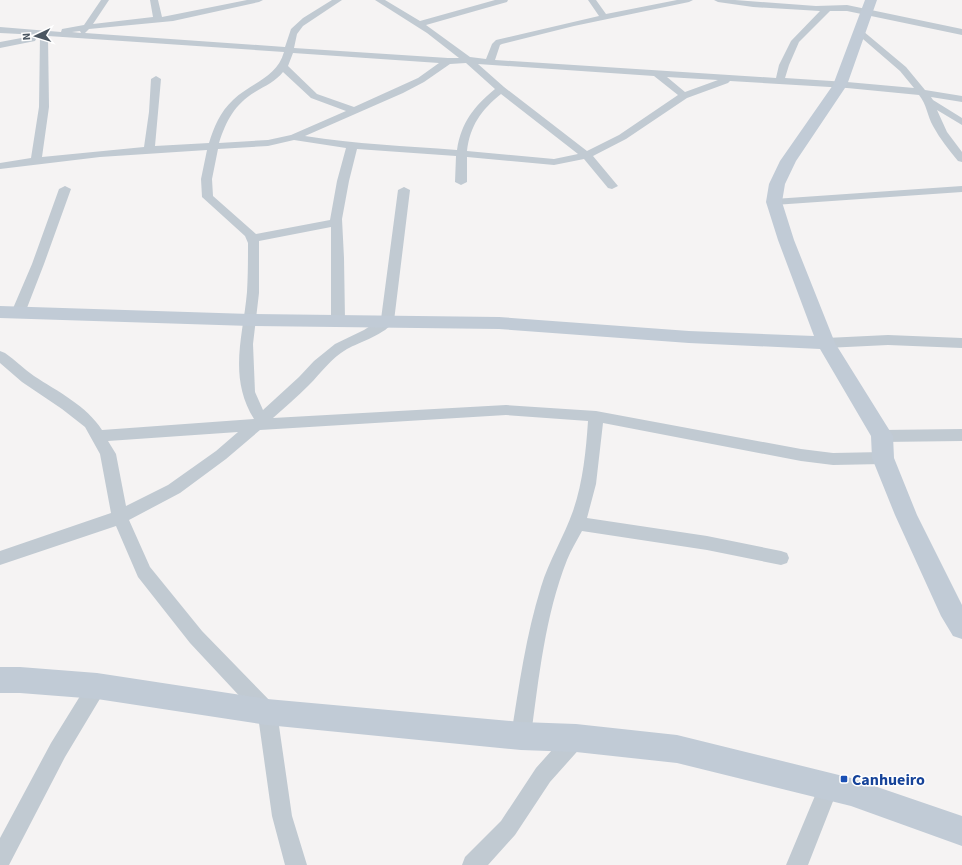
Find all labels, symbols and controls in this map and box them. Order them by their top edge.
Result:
north arrow [16,16,56,56]
text: N [19,32,34,41]
place label: Canhueiro [852,769,925,791]
marker: Canhueiro [839,774,849,784]

